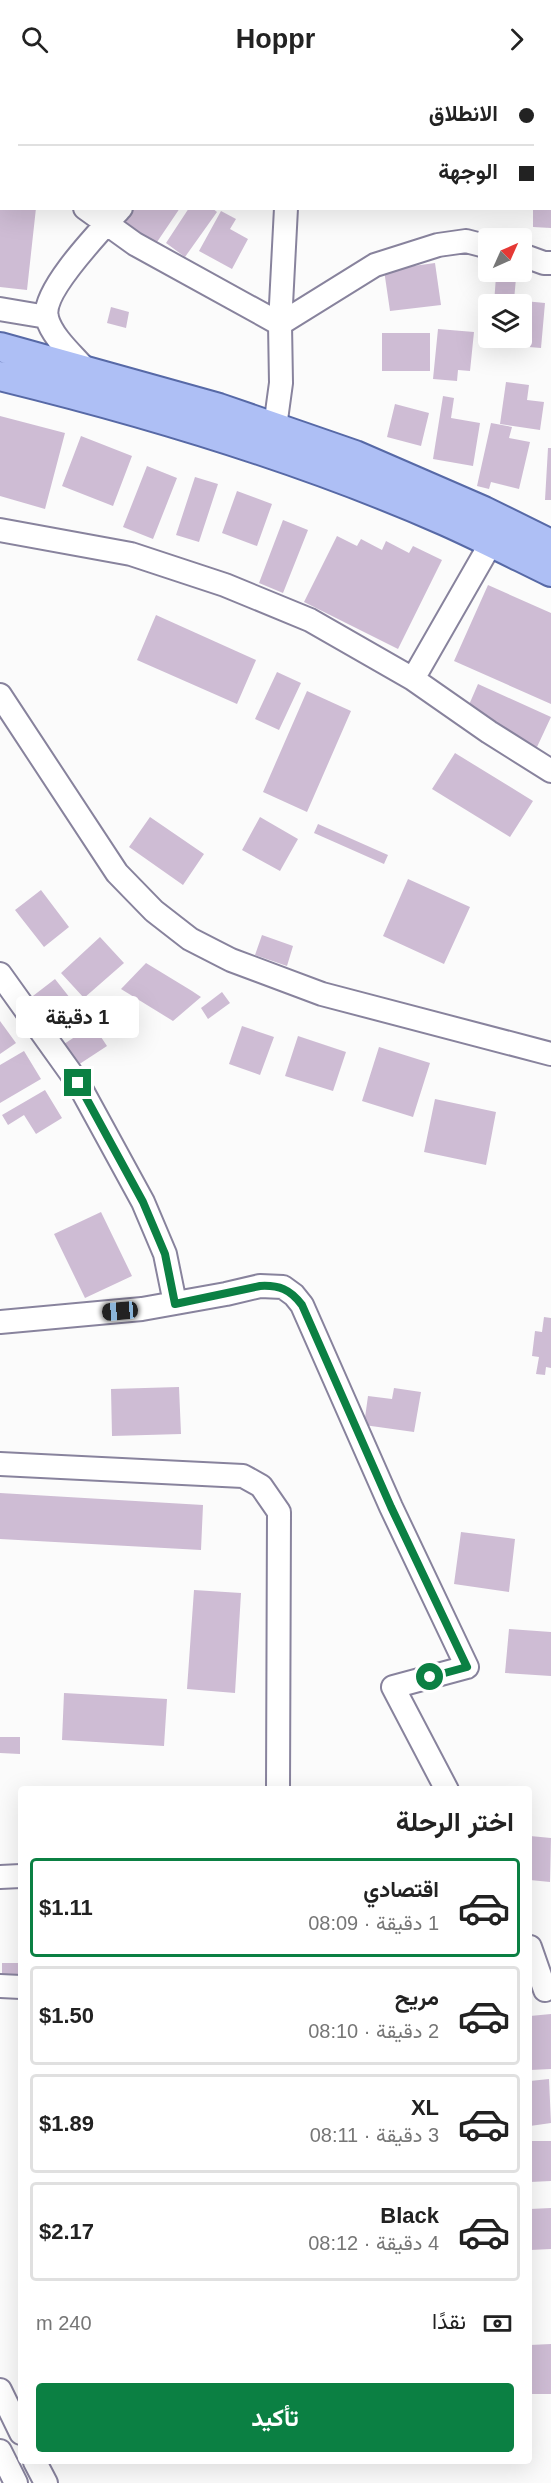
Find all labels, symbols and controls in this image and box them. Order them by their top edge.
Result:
icon: search [18,23,51,56]
icon: forward [500,23,533,56]
text: Hoppr [236,24,315,54]
text: الانطلاق [429,101,498,126]
text: الوجهة [438,159,498,184]
north arrow [478,228,532,282]
map controls [478,228,532,348]
button: layers [478,294,532,348]
callout: 1 دقيقة [16,996,140,1038]
text: 1 دقيقة [46,1006,109,1028]
route end [64,1069,91,1096]
car [101,1300,139,1322]
route start [416,1663,443,1690]
text: اختر الرحلة [396,1807,514,1837]
text: اقتصادي [363,1877,439,1902]
icon: car [457,1881,511,1935]
text: $1.11 [39,1895,93,1920]
text: 1 دقيقة · 08:09 [308,1912,439,1934]
text: مريح [395,1985,439,2010]
icon: car [457,1989,511,2043]
text: $1.50 [39,2003,94,2028]
text: 2 دقيقة · 08:10 [308,2020,439,2042]
text: XL [411,2095,439,2120]
icon: car [457,2097,511,2151]
text: $1.89 [39,2111,94,2136]
text: 3 دقيقة · 08:11 [310,2124,439,2146]
text: Black [380,2203,439,2228]
icon: car [457,2205,511,2259]
text: $2.17 [39,2219,94,2244]
text: 4 دقيقة · 08:12 [308,2232,439,2254]
icon: cash [481,2307,514,2340]
text: نقدًا [432,2309,466,2334]
text: 240 m [36,2312,92,2334]
button: تأكيد [36,2383,514,2452]

